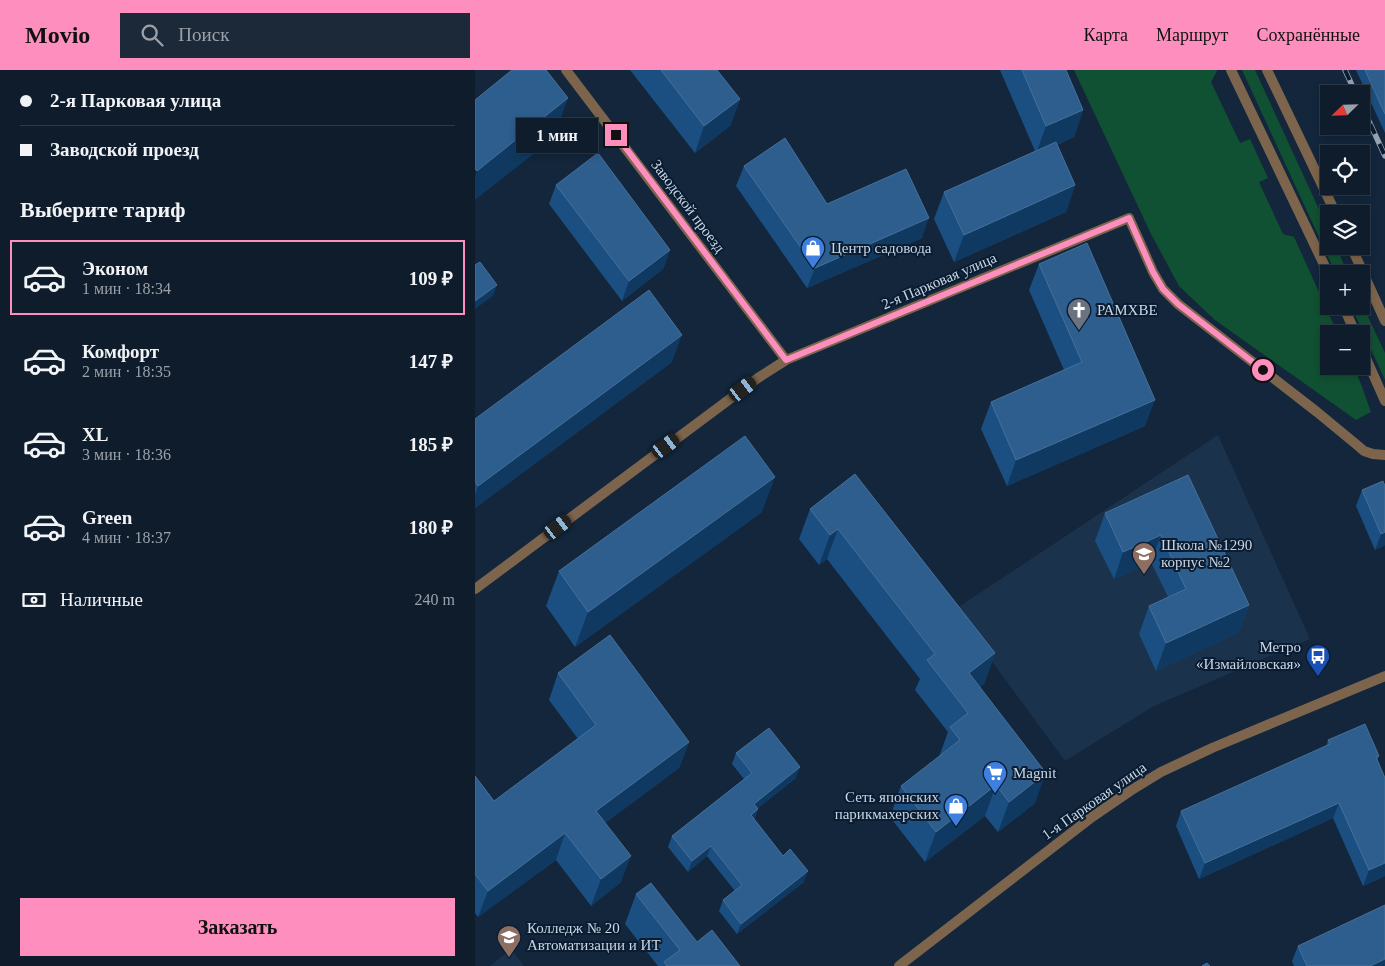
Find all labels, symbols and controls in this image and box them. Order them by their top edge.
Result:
search box [120,13,470,58]
icon: search [138,21,166,49]
text: Movio [25,22,90,48]
text: Поиск [178,24,229,45]
text: Карта [1083,25,1128,45]
text: Маршрут [1156,25,1228,45]
text: Сохранённые [1256,25,1360,45]
north arrow [1320,85,1370,135]
map controls [1320,85,1370,375]
text: 2-я Парковая улица [50,90,221,111]
callout: 1 мин [516,118,599,152]
route end [605,124,627,146]
text: 1 мин [536,127,578,144]
text: Заводской проезд [50,139,199,160]
button: locate [1320,145,1370,195]
street label: Заводской проезд [648,157,728,256]
text: Выберите тариф [20,197,186,222]
button: layers [1320,205,1370,255]
shop icon: Центр садовода [800,235,826,269]
place label: Центр садовода [831,240,932,256]
street label: 2-я Парковая улица [879,249,999,312]
icon: car [22,255,67,300]
text: Эконом [82,258,148,279]
button: + [1320,265,1370,315]
text: 109 ₽ [409,268,453,289]
text: 1 мин · 18:34 [82,280,171,297]
church icon: РАМХВЕ [1066,297,1092,331]
place label: РАМХВЕ [1097,302,1158,318]
button: − [1320,325,1370,375]
icon: car [22,338,67,383]
text: Комфорт [82,341,159,362]
text: 147 ₽ [409,351,453,372]
route start [1252,359,1274,381]
text: 2 мин · 18:35 [82,363,171,380]
car [726,374,759,404]
icon: car [22,421,67,466]
text: XL [82,424,108,445]
car [649,431,682,461]
text: 185 ₽ [409,434,453,455]
text: 3 мин · 18:36 [82,446,171,463]
icon: car [22,504,67,549]
text: Green [82,507,132,528]
car [541,512,574,542]
text: 180 ₽ [409,517,453,538]
text: 4 мин · 18:37 [82,529,171,546]
place label: Школа №1290 корпус №2 [1161,537,1252,570]
school or university icon: Школа №1290 корпус №2 [1131,541,1157,575]
icon: cash [20,586,48,614]
text: Наличные [60,589,143,610]
text: 240 m [415,591,455,608]
place label: Метро «Измайловская» [1196,639,1301,672]
bus stop icon: Метро «Измайловская» [1305,643,1331,677]
street label: 1-я Парковая улица [1039,759,1149,843]
supermarket icon: Magnit [982,760,1008,794]
place label: Magnit [1013,765,1057,781]
place label: Сеть японских парикмахерских [835,789,939,822]
shop icon: Сеть японских парикмахерских [943,793,969,827]
button: Заказать [20,898,455,956]
place label: Колледж № 20 Автоматизации и ИТ [527,920,661,953]
school or university icon: Колледж № 20 Автоматизации и ИТ [496,924,522,958]

